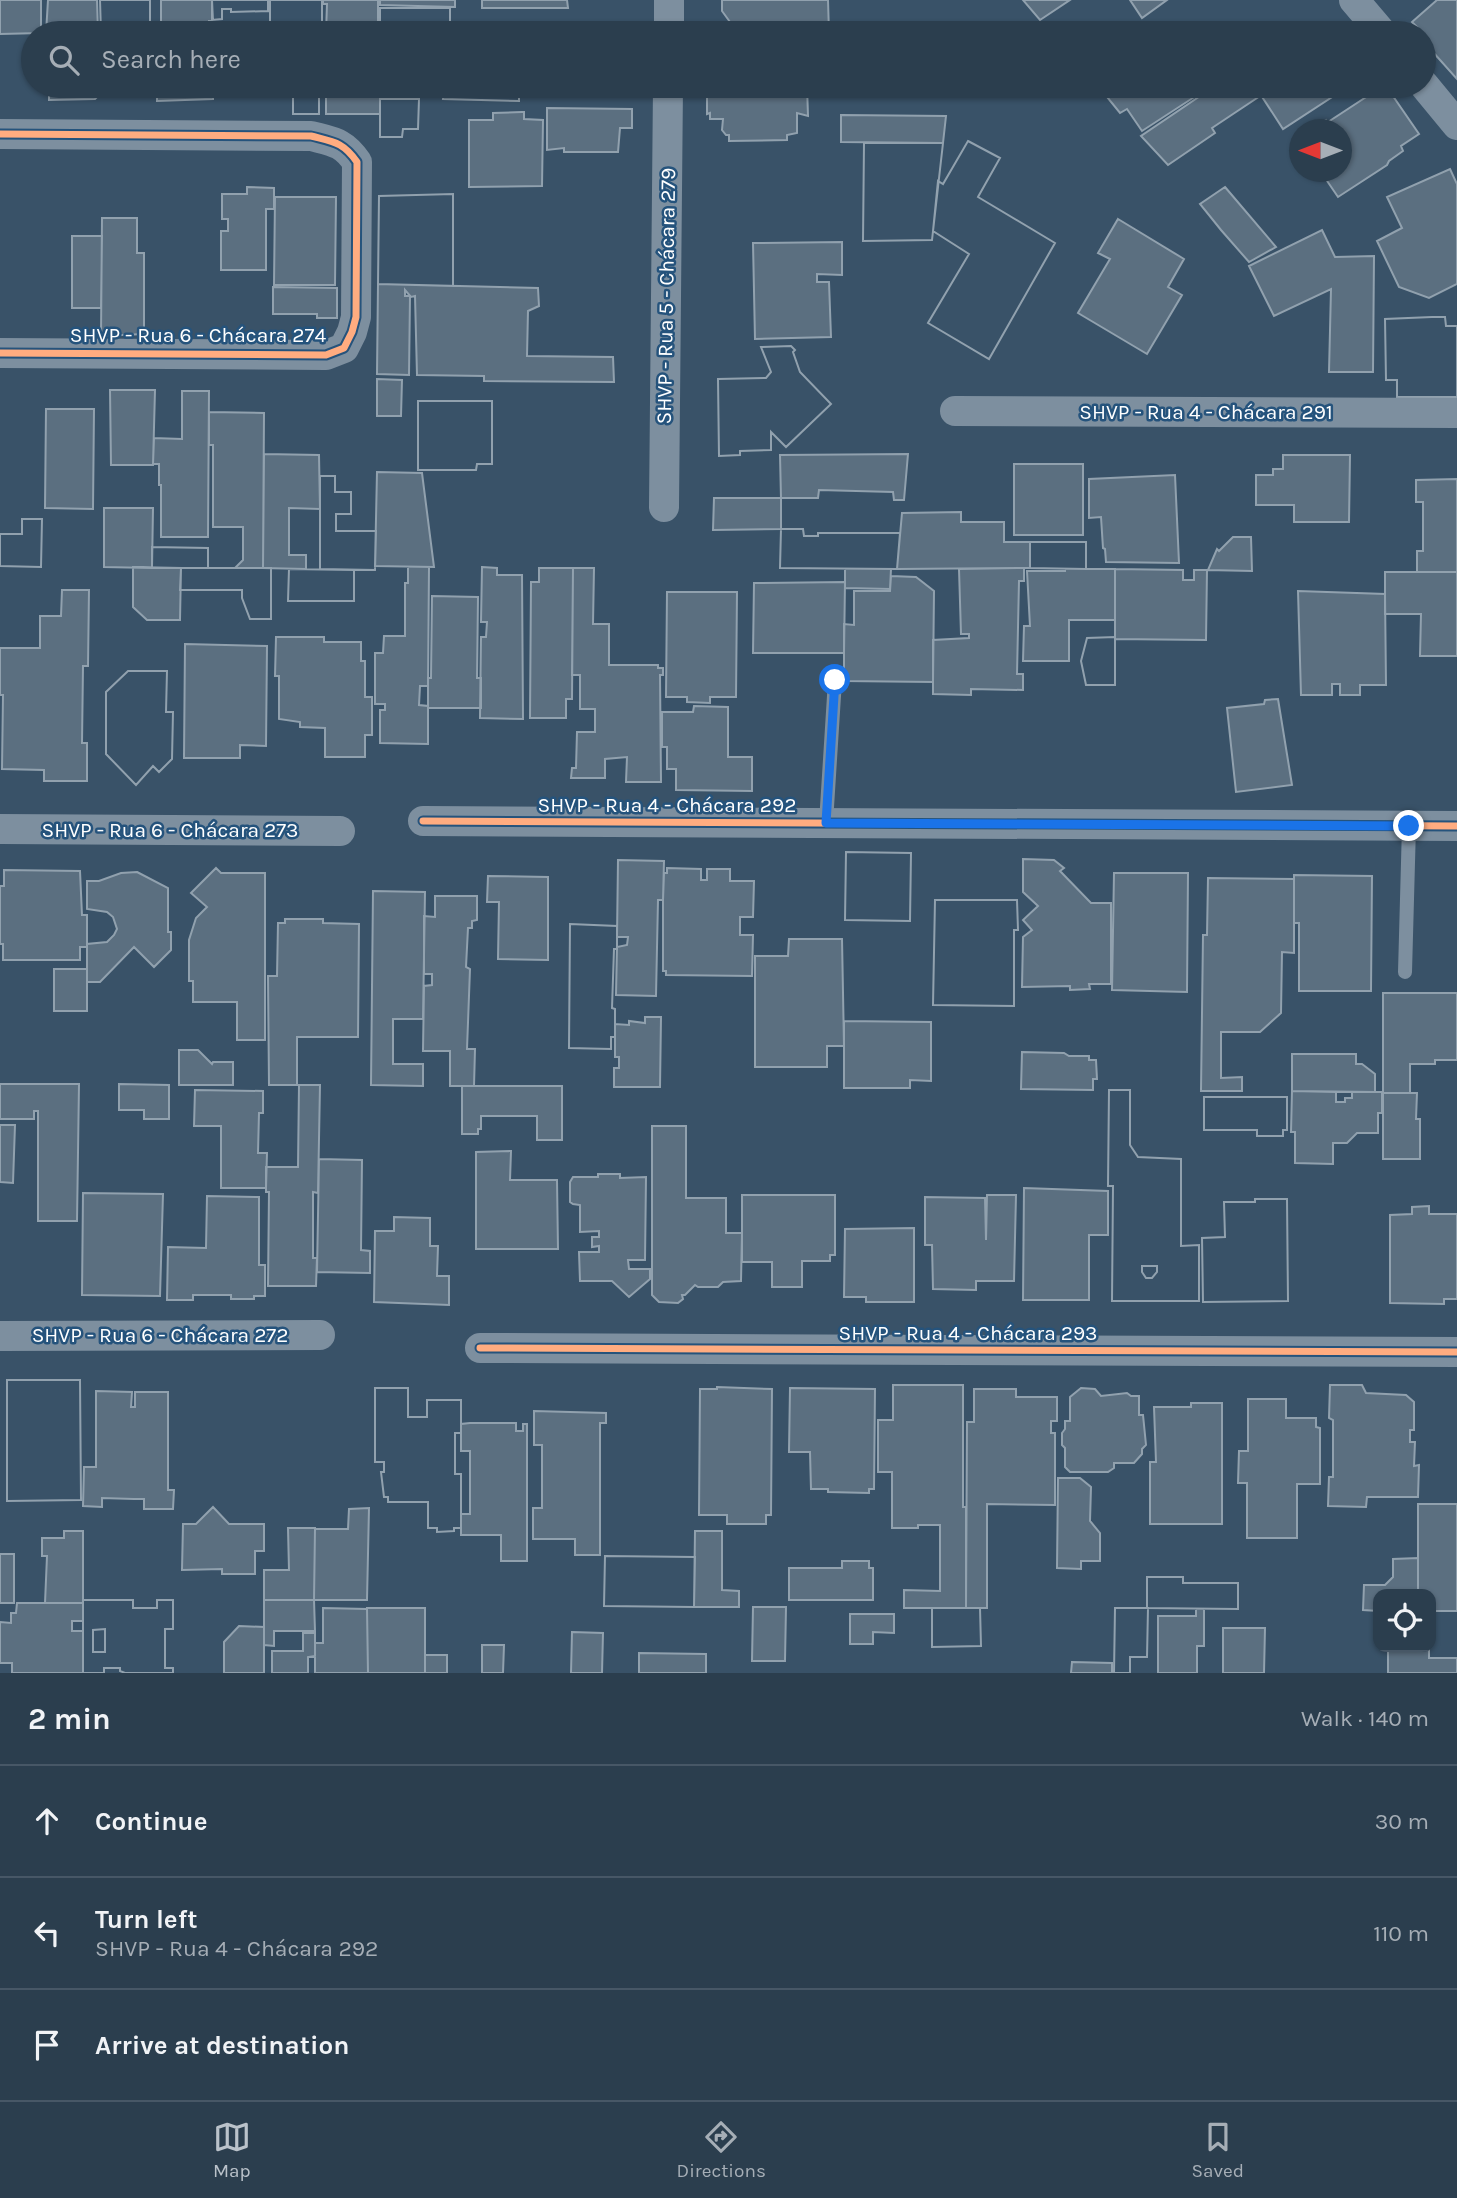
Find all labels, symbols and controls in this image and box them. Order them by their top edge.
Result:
search box [21,21,1436,98]
icon: search [45,41,83,79]
text: Search here [101,44,241,75]
north arrow [1289,119,1352,182]
street label: SHVP - Rua 5 - Chácara 279 [652,168,680,424]
street label: SHVP - Rua 6 - Chácara 274 [70,323,326,347]
street label: SHVP - Rua 4 - Chácara 291 [1079,400,1333,424]
route start [819,664,850,695]
street label: SHVP - Rua 4 - Chácara 292 [538,793,796,817]
route end [1393,810,1424,841]
street label: SHVP - Rua 6 - Chácara 273 [42,818,298,842]
street label: SHVP - Rua 4 - Chácara 293 [839,1321,1097,1345]
street label: SHVP - Rua 6 - Chácara 272 [32,1323,288,1347]
map controls [1373,1589,1436,1652]
button: locate [1373,1589,1436,1652]
text: 2 min [28,1701,111,1737]
text: Walk · 140 m [1301,1705,1429,1732]
icon: ahead [28,1802,66,1840]
text: Continue [95,1806,207,1837]
text: 30 m [1375,1808,1429,1835]
text: Turn left [95,1904,197,1935]
icon: left [28,1914,66,1952]
text: 110 m [1373,1920,1429,1947]
text: SHVP - Rua 4 - Chácara 292 [95,1935,378,1962]
icon: arrive [28,2026,66,2064]
text: Arrive at destination [95,2030,349,2061]
tab: Map [213,2118,251,2182]
tab: Directions [677,2118,766,2182]
tab: Saved [1192,2118,1244,2182]

